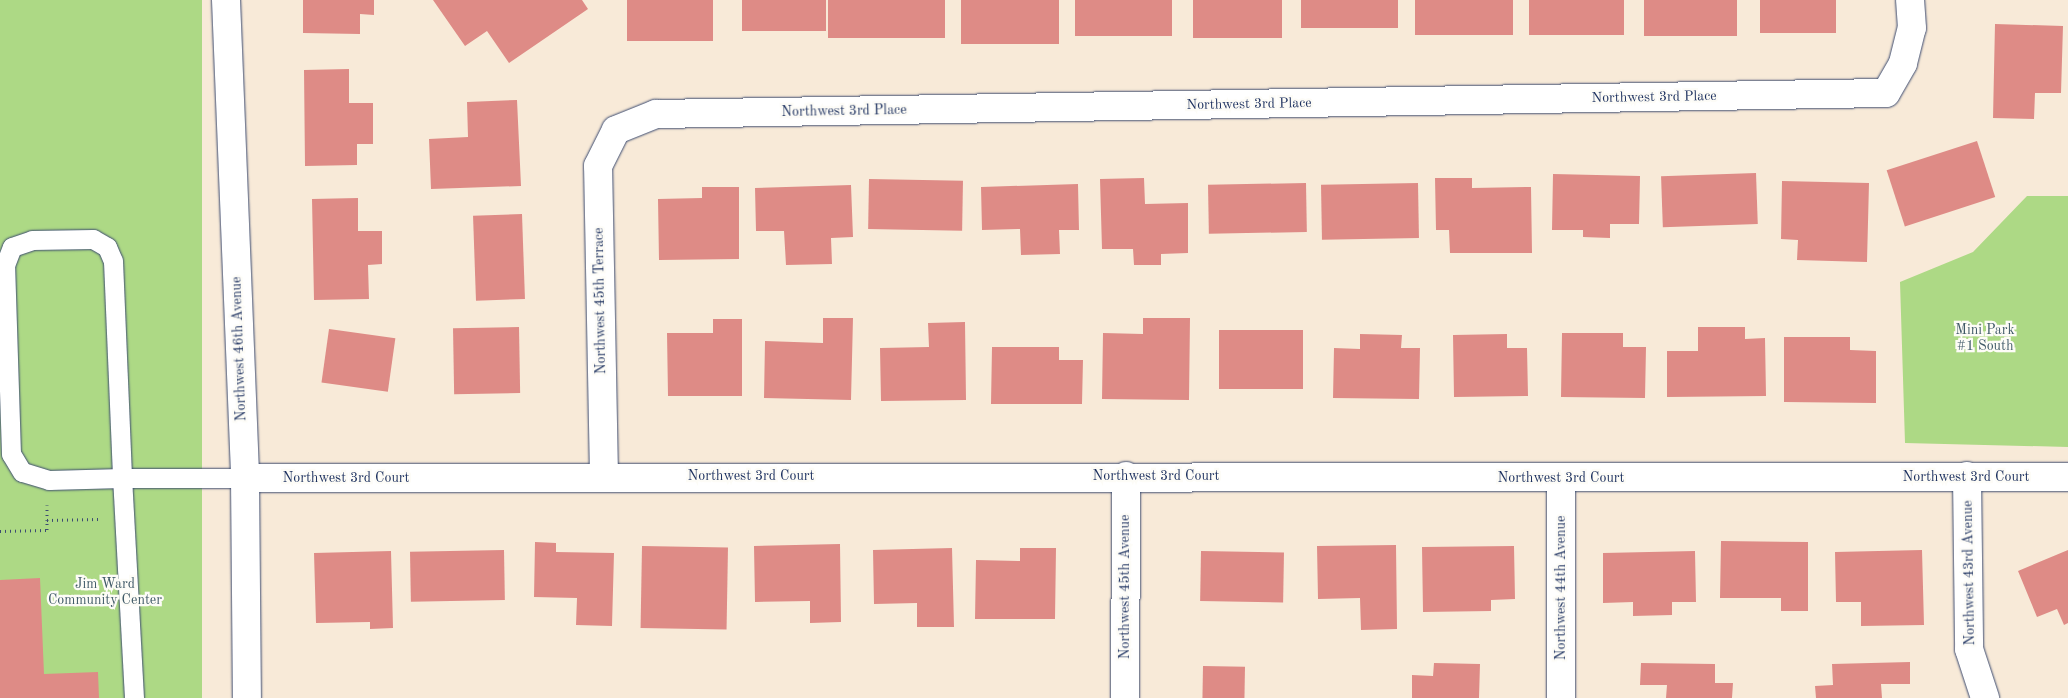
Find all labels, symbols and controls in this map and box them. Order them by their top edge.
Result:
street label: Northwest 3rd Place [1591,88,1717,106]
street label: Northwest 3rd Place [1186,95,1312,113]
street label: Northwest 3rd Place [781,102,907,120]
street label: Northwest 45th Terrace [590,228,610,374]
street label: Northwest 46th Avenue [228,276,250,422]
park label: Mini Park #1 South [1955,322,2015,354]
street label: Northwest 3rd Court [687,468,815,484]
street label: Northwest 3rd Court [1092,468,1220,484]
street label: Northwest 3rd Court [1902,469,2030,485]
street label: Northwest 3rd Court [282,470,410,486]
street label: Northwest 3rd Court [1497,470,1625,486]
street label: Northwest 43rd Avenue [1959,500,1979,646]
street label: Northwest 45th Avenue [1117,515,1133,659]
street label: Northwest 44th Avenue [1553,516,1569,660]
park label: Jim Ward Community Center [48,576,162,608]

